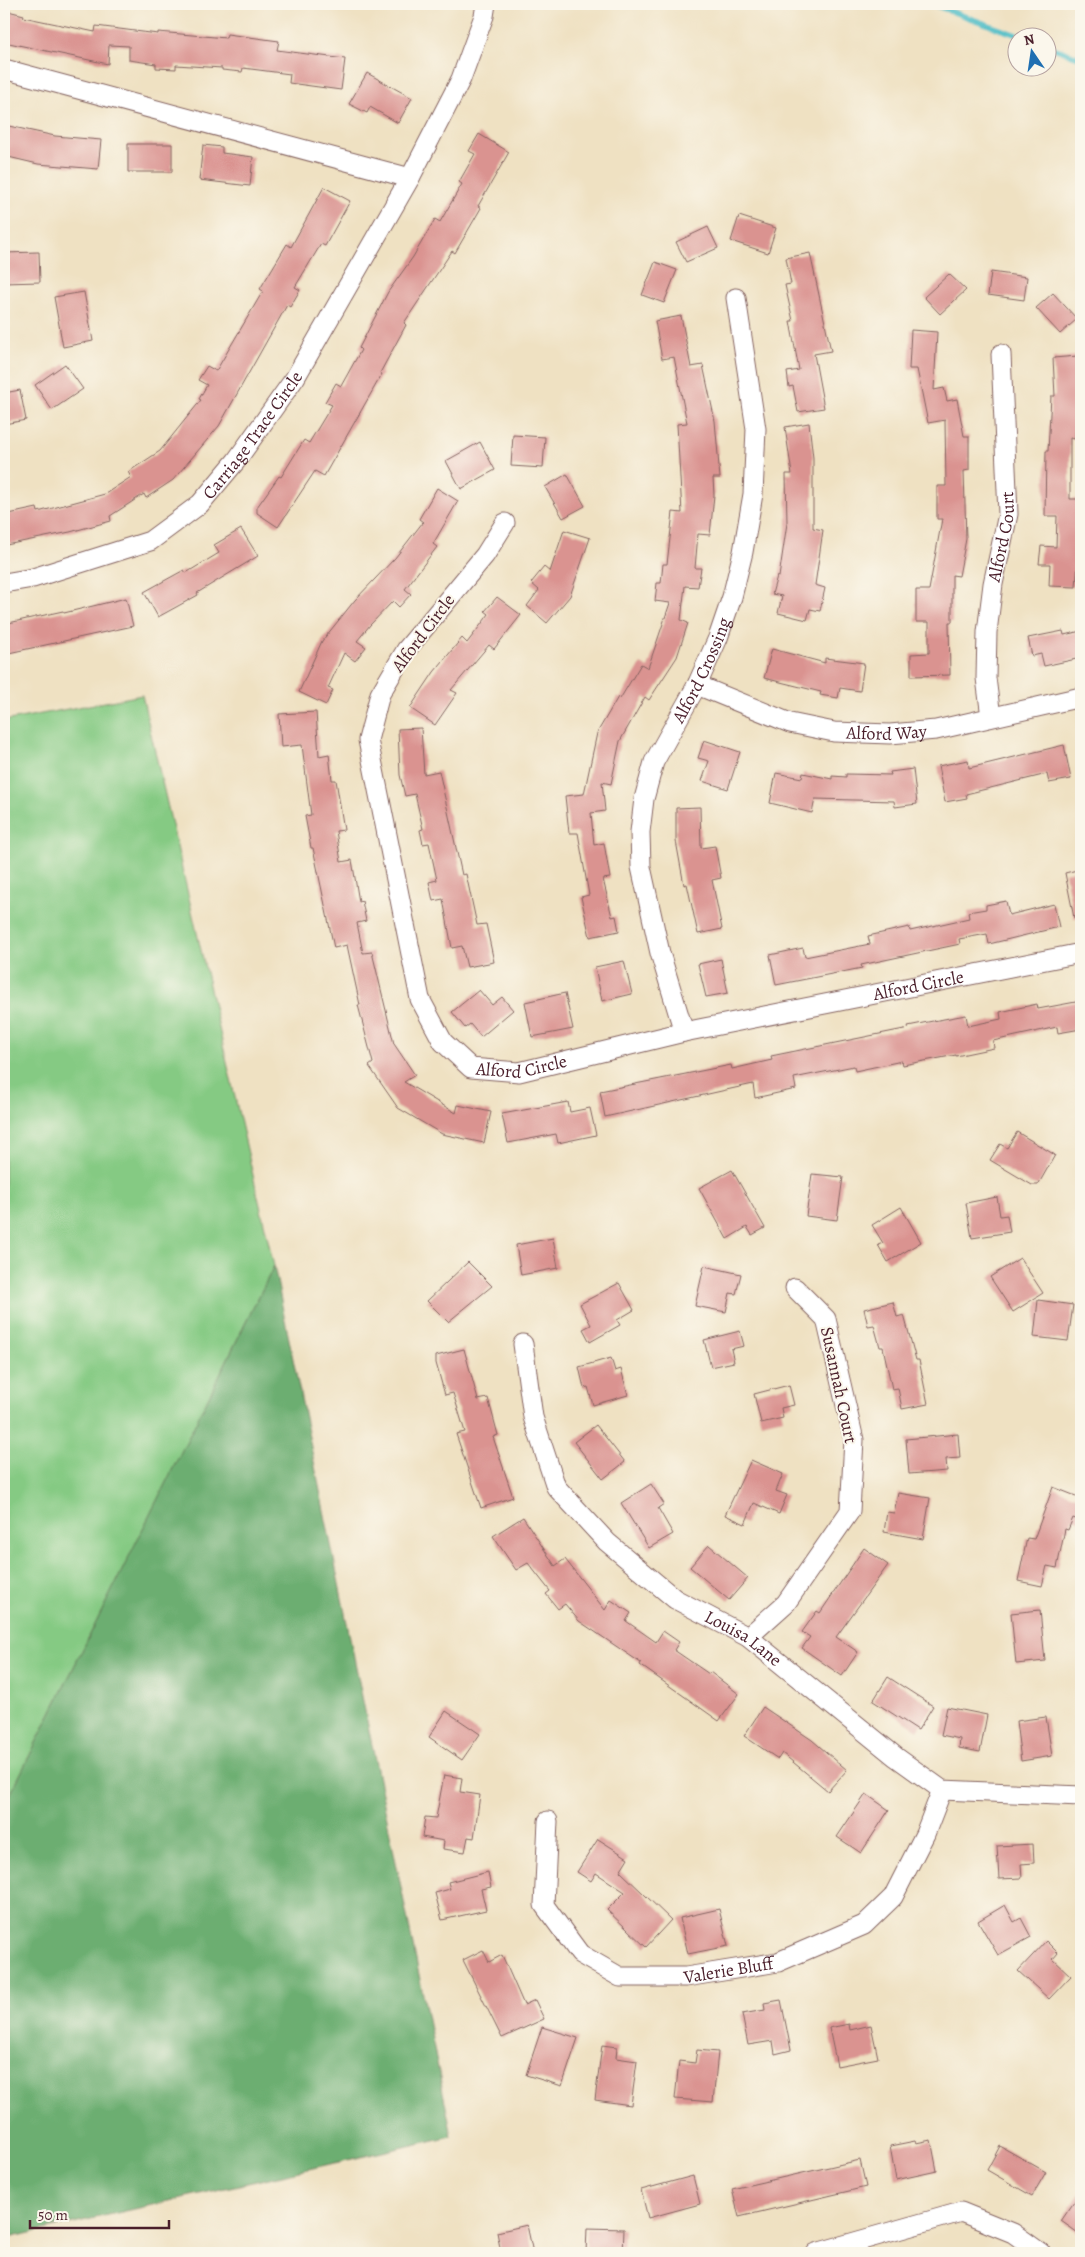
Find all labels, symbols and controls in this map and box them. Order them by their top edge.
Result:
north arrow [1008,28,1058,78]
text: N [1022,29,1036,50]
street label: Carriage Trace Circle [197,367,308,504]
street label: Alford Court [982,491,1020,585]
street label: Alford Circle [385,589,460,678]
street label: Alford Crossing [666,614,736,728]
street label: Alford Way [845,719,929,746]
street label: Alford Circle [870,965,966,1006]
street label: Alford Circle [474,1049,569,1084]
street label: Susannah Court [815,1324,863,1446]
street label: Louisa Lane [701,1605,787,1672]
street label: Valerie Bluff [681,1950,778,1989]
scale bar [30,2197,169,2229]
text: 50 m [38,2205,68,2225]

